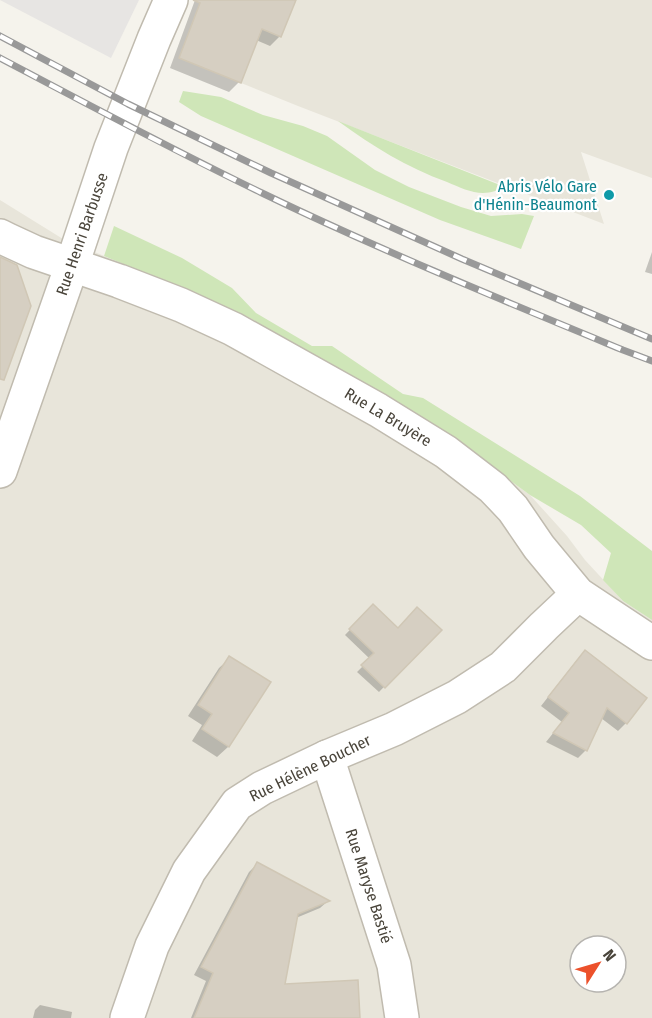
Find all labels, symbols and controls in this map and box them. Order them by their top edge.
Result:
street label: Rue Henri Barbusse [52,170,112,298]
place label: Abris Vélo Gare d'Hénin-Beaumont [474,177,598,214]
marker: Abris Vélo Gare d'Hénin-Beaumont [602,188,616,202]
street label: Rue La Bruyère [341,384,435,450]
street label: Rue Hélène Boucher [246,730,374,806]
street label: Rue Maryse Bastié [341,826,397,946]
north arrow [568,934,628,994]
text: N [599,946,620,965]

